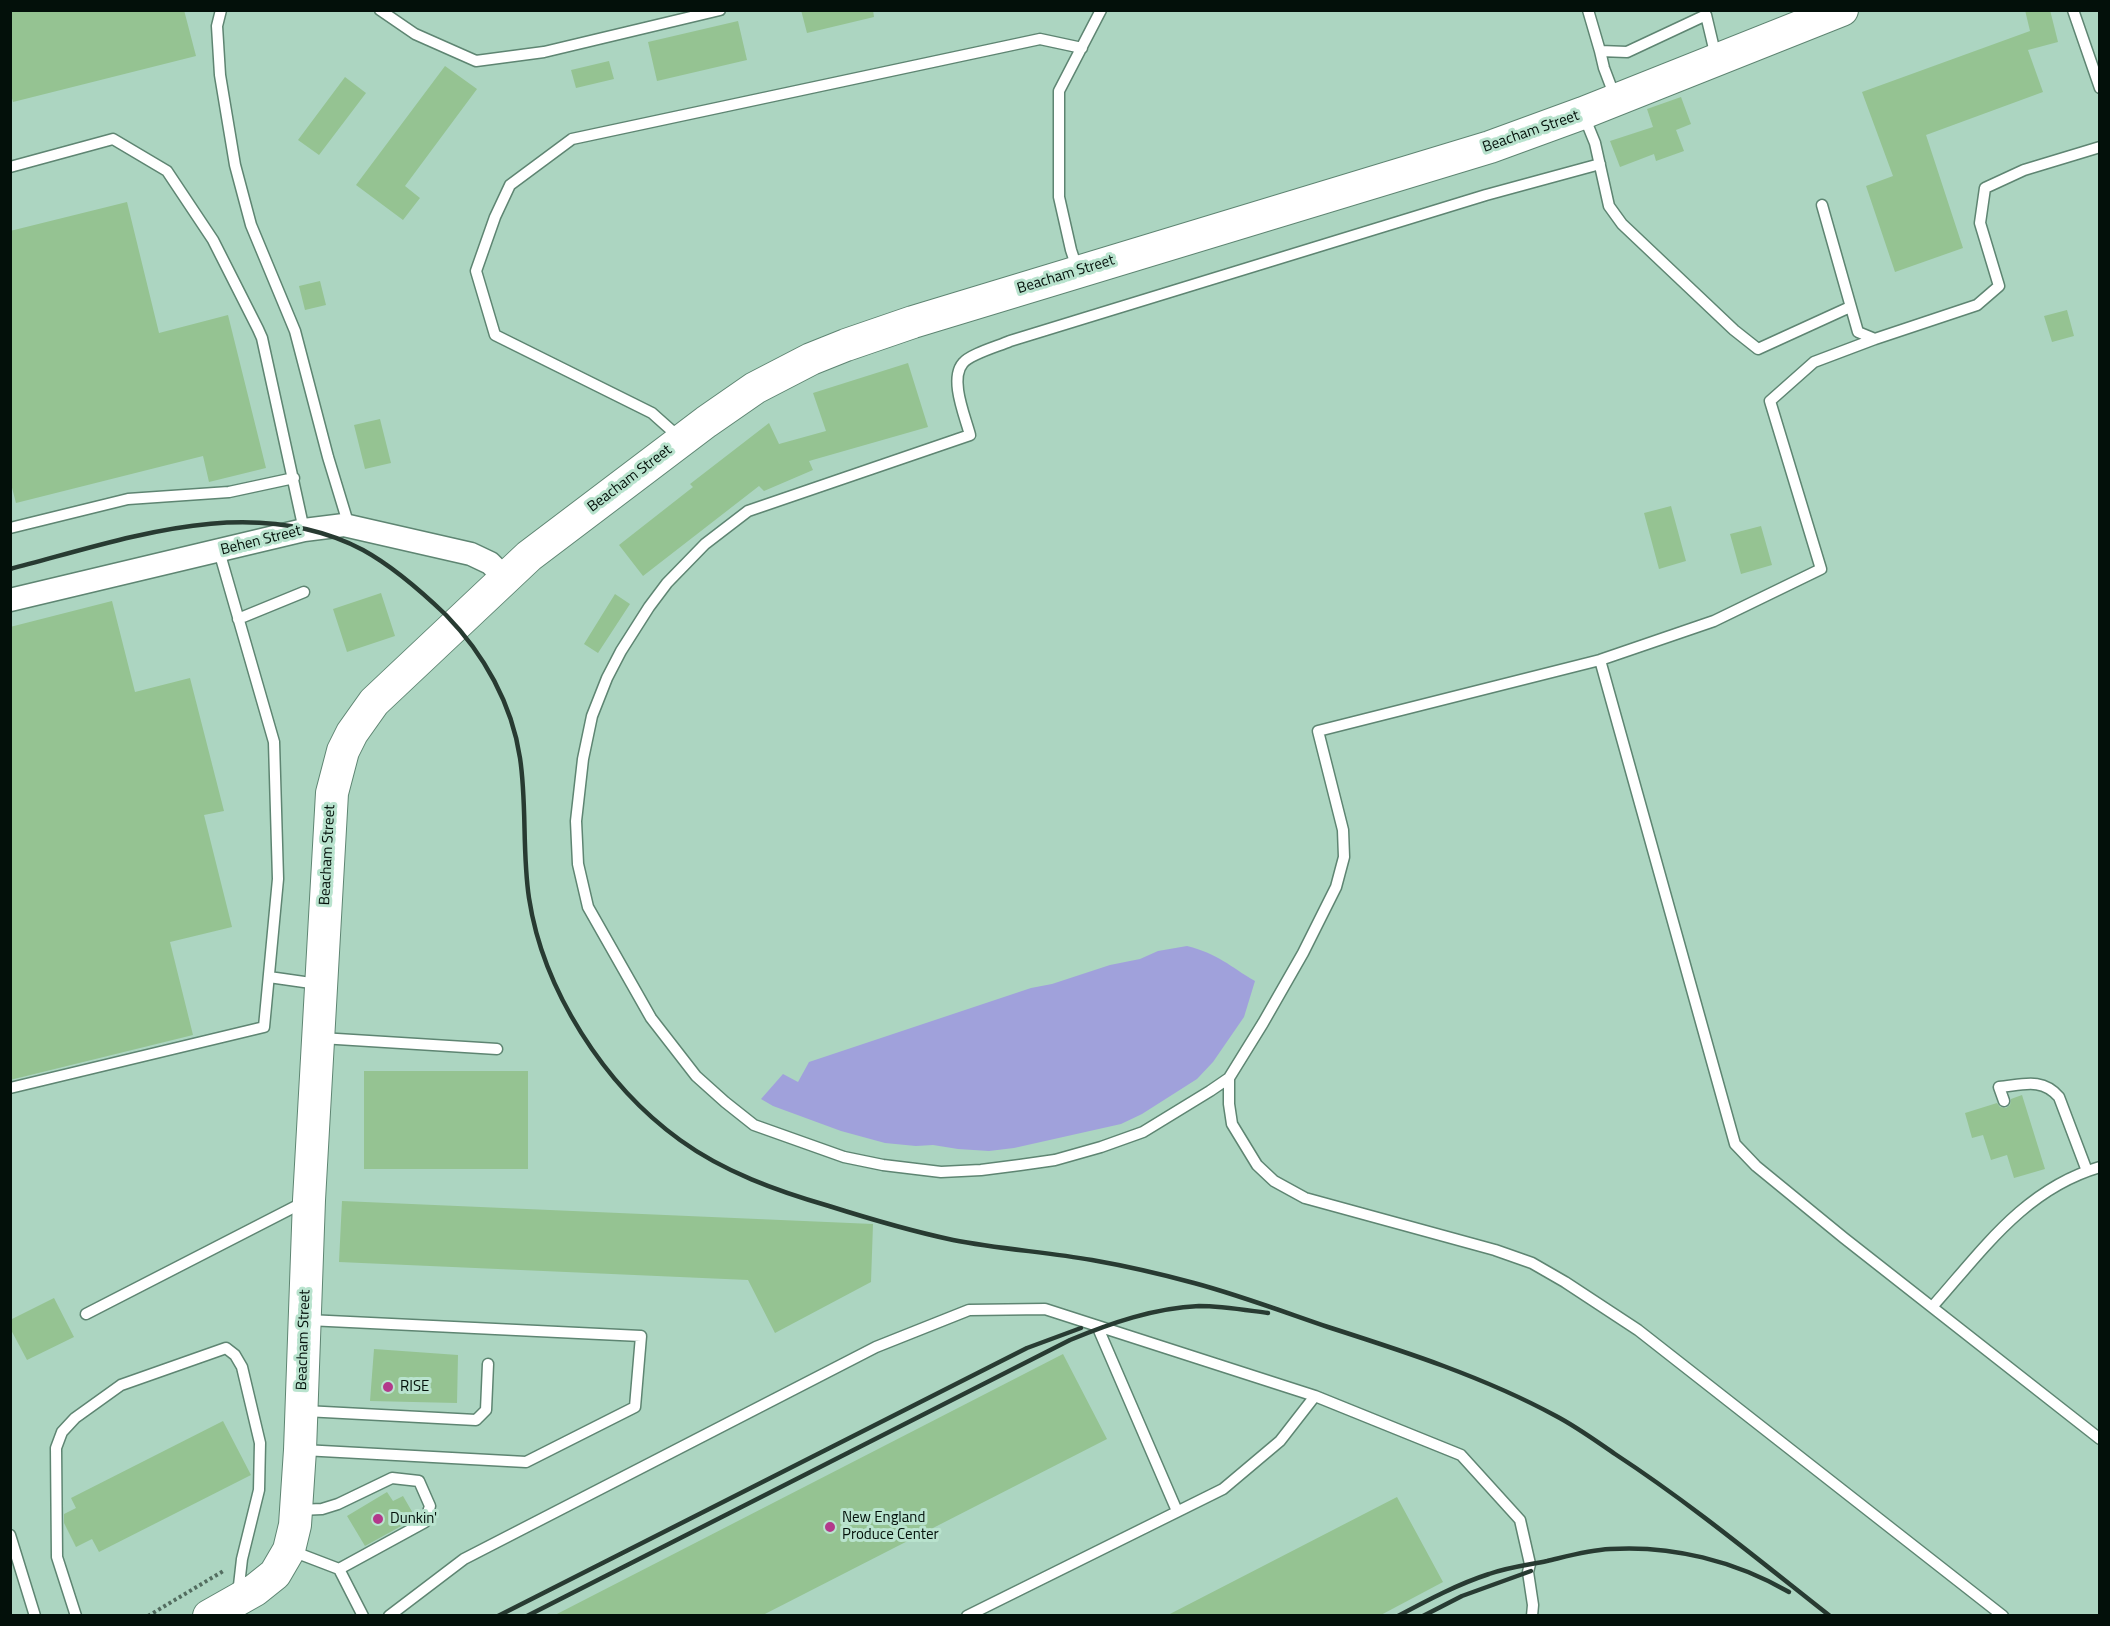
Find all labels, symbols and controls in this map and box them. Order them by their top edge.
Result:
street label: Beacham Street [1480,107,1582,157]
street label: Beacham Street [1015,252,1117,298]
street label: Beacham Street [584,441,676,517]
street label: Behen Street [219,522,303,560]
street label: Beacham Street [316,804,340,906]
street label: Beacham Street [293,1289,315,1391]
place label: RISE [400,1378,429,1396]
marker: RISE [381,1380,395,1394]
place label: New England Produce Center [842,1509,939,1544]
place label: Dunkin' [390,1510,437,1528]
marker: Dunkin' [371,1512,385,1526]
marker: New England Produce Center [823,1520,837,1534]

